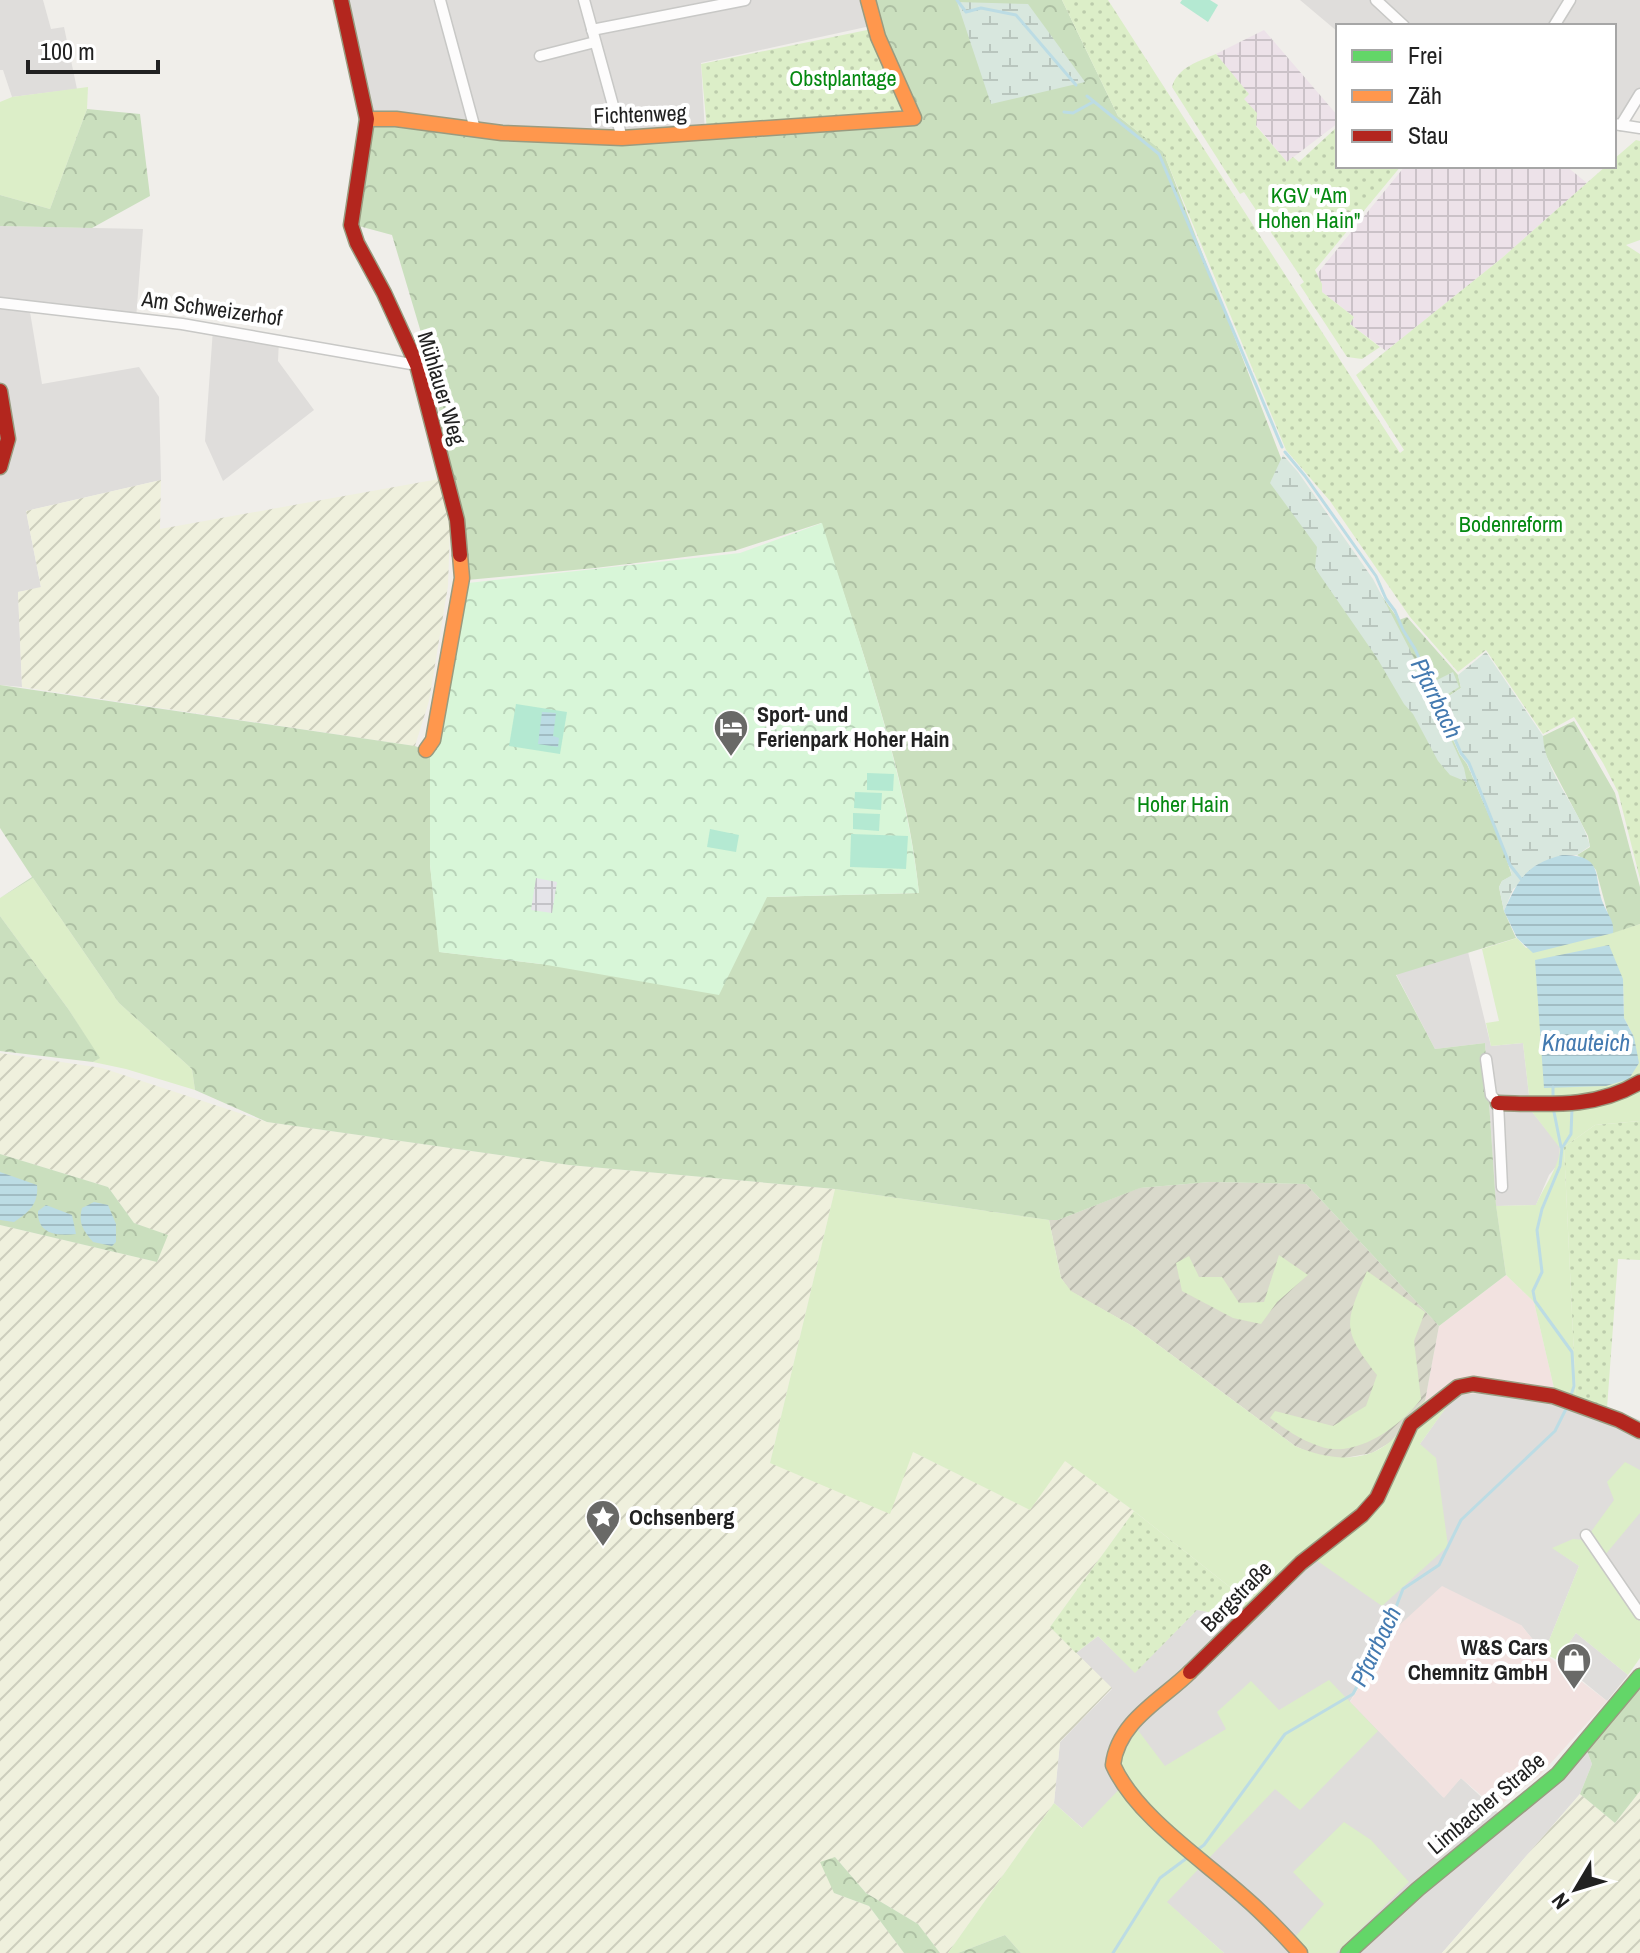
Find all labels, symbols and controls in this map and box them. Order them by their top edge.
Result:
scale bar [28,24,158,74]
legend [1336,24,1616,168]
text: 100 m [40,35,95,67]
text: Frei [1408,39,1443,71]
park label: Obstplantage [789,63,897,93]
text: Zäh [1408,79,1442,111]
street label: Fichtenweg [593,97,687,131]
text: Stau [1408,119,1449,151]
park label: KGV "Am Hohen Hain" [1258,180,1360,235]
street label: Am Schweizerhof [139,283,285,333]
street label: Mühlauer Weg [411,328,473,448]
park label: Bodenreform [1459,509,1563,539]
water label: Pfarrbach [1404,653,1470,743]
place label: Sport- und Ferienpark Hoher Hain [757,699,950,754]
hotel icon: Sport- und Ferienpark Hoher Hain [712,708,750,758]
park label: Hoher Hain [1137,789,1229,819]
water label: Knauteich [1542,1026,1630,1058]
place icon: Ochsenberg [584,1498,622,1548]
place label: Ochsenberg [629,1502,734,1532]
street label: Bergstraße [1194,1554,1278,1638]
water label: Pfarrbach [1342,1601,1408,1691]
place label: W&S Cars Chemnitz GmbH [1408,1632,1548,1687]
shop icon: W&S Cars Chemnitz GmbH [1555,1641,1593,1691]
street label: Limbacher Straße [1421,1745,1551,1861]
north arrow [1536,1849,1616,1929]
text: N [1544,1887,1576,1916]

